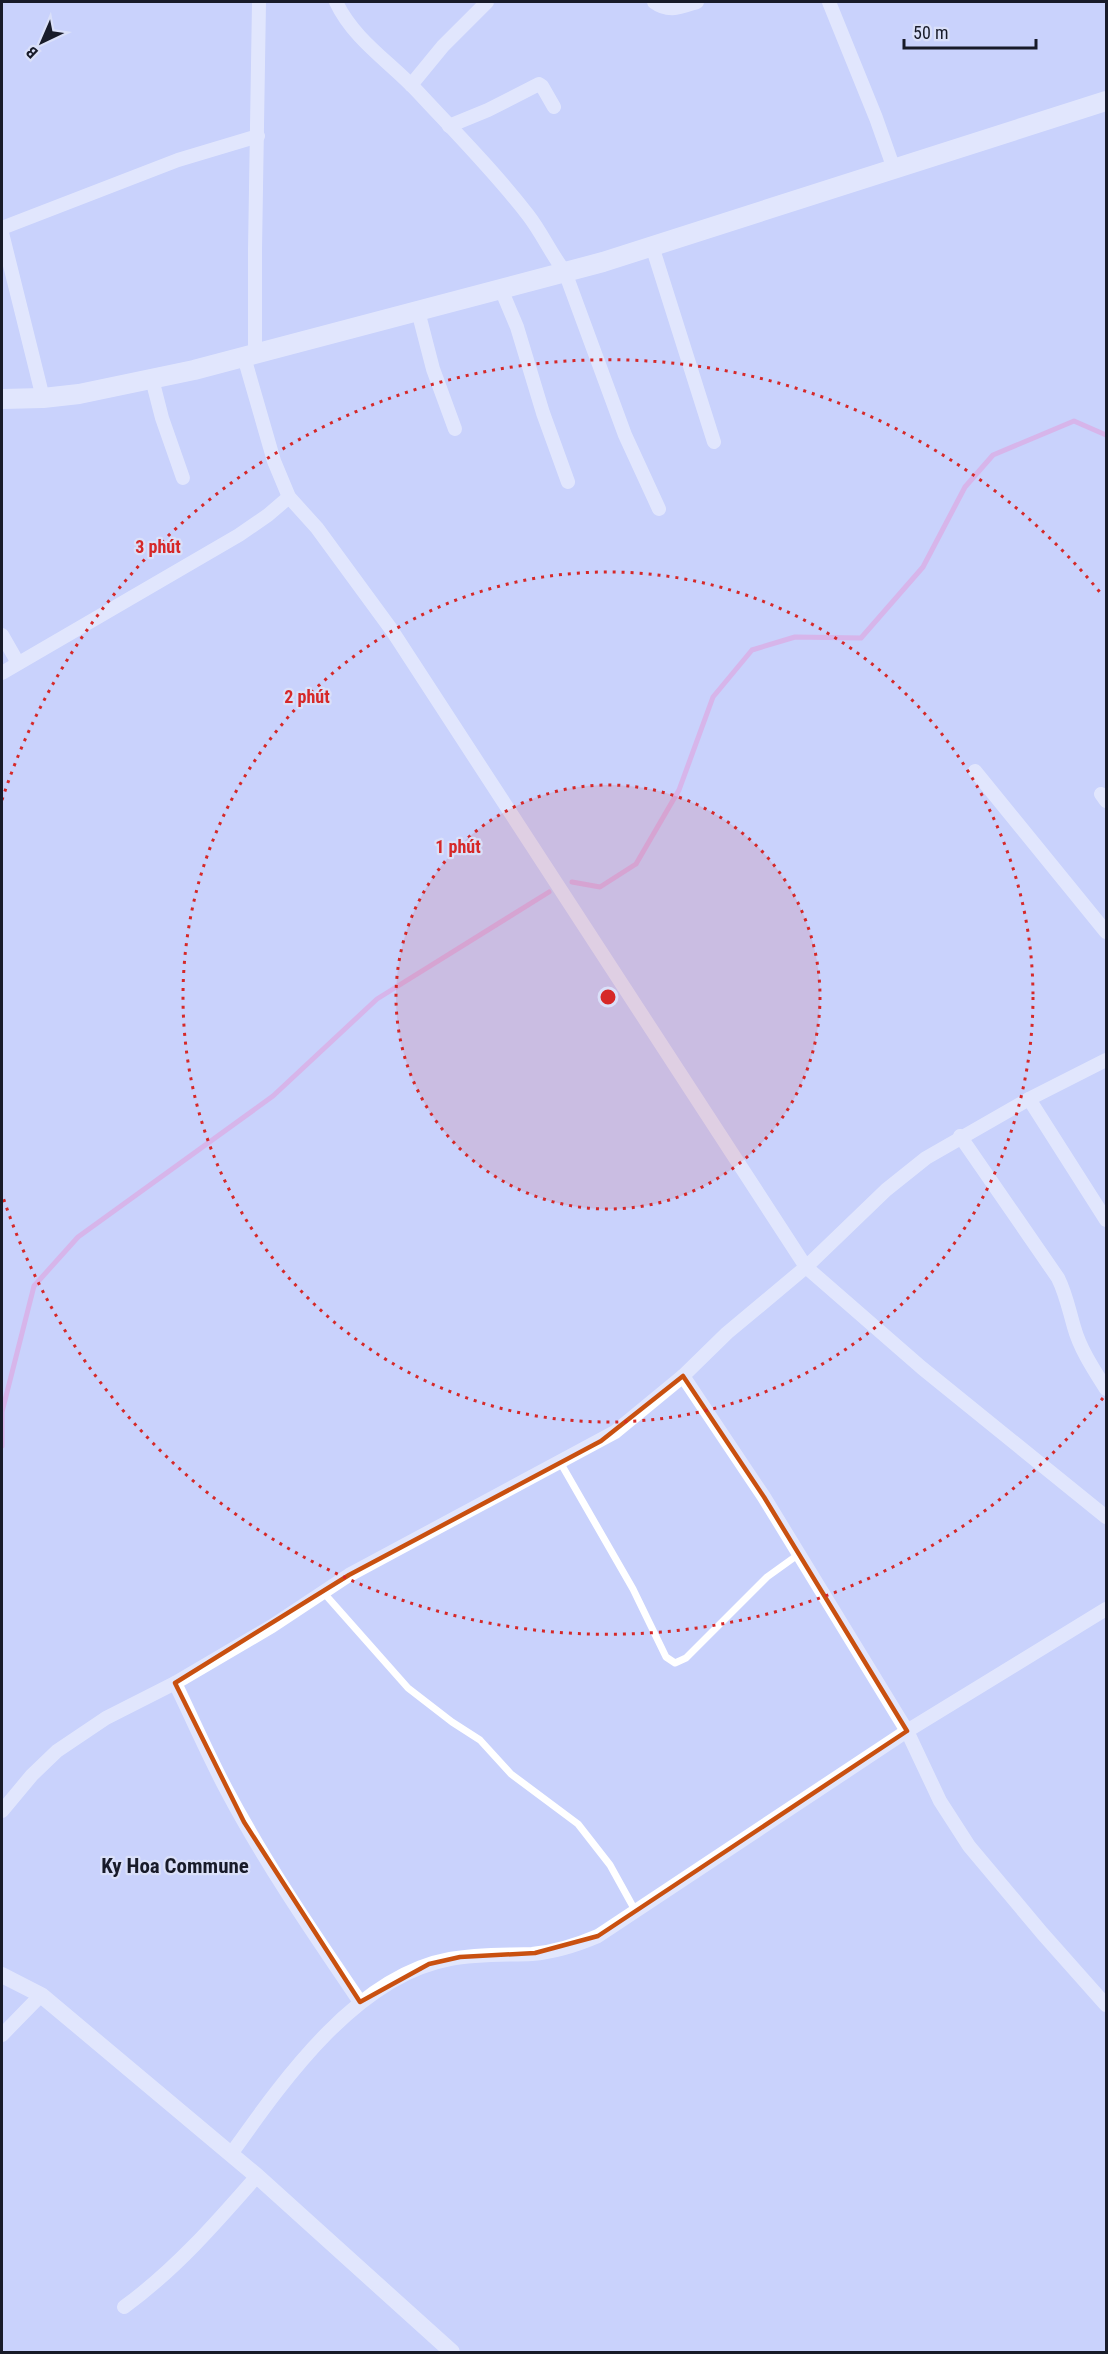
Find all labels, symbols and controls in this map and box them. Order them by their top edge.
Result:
north arrow [12,12,72,72]
scale bar [904,12,1036,50]
text: 50 m [913,22,948,43]
text: B [22,42,42,62]
text: 3 phút [135,536,181,557]
text: 2 phút [284,686,330,707]
text: 1 phút [435,836,481,857]
centre of rings [598,987,618,1007]
district label: Ky Hoa Commune [101,1854,249,1878]

